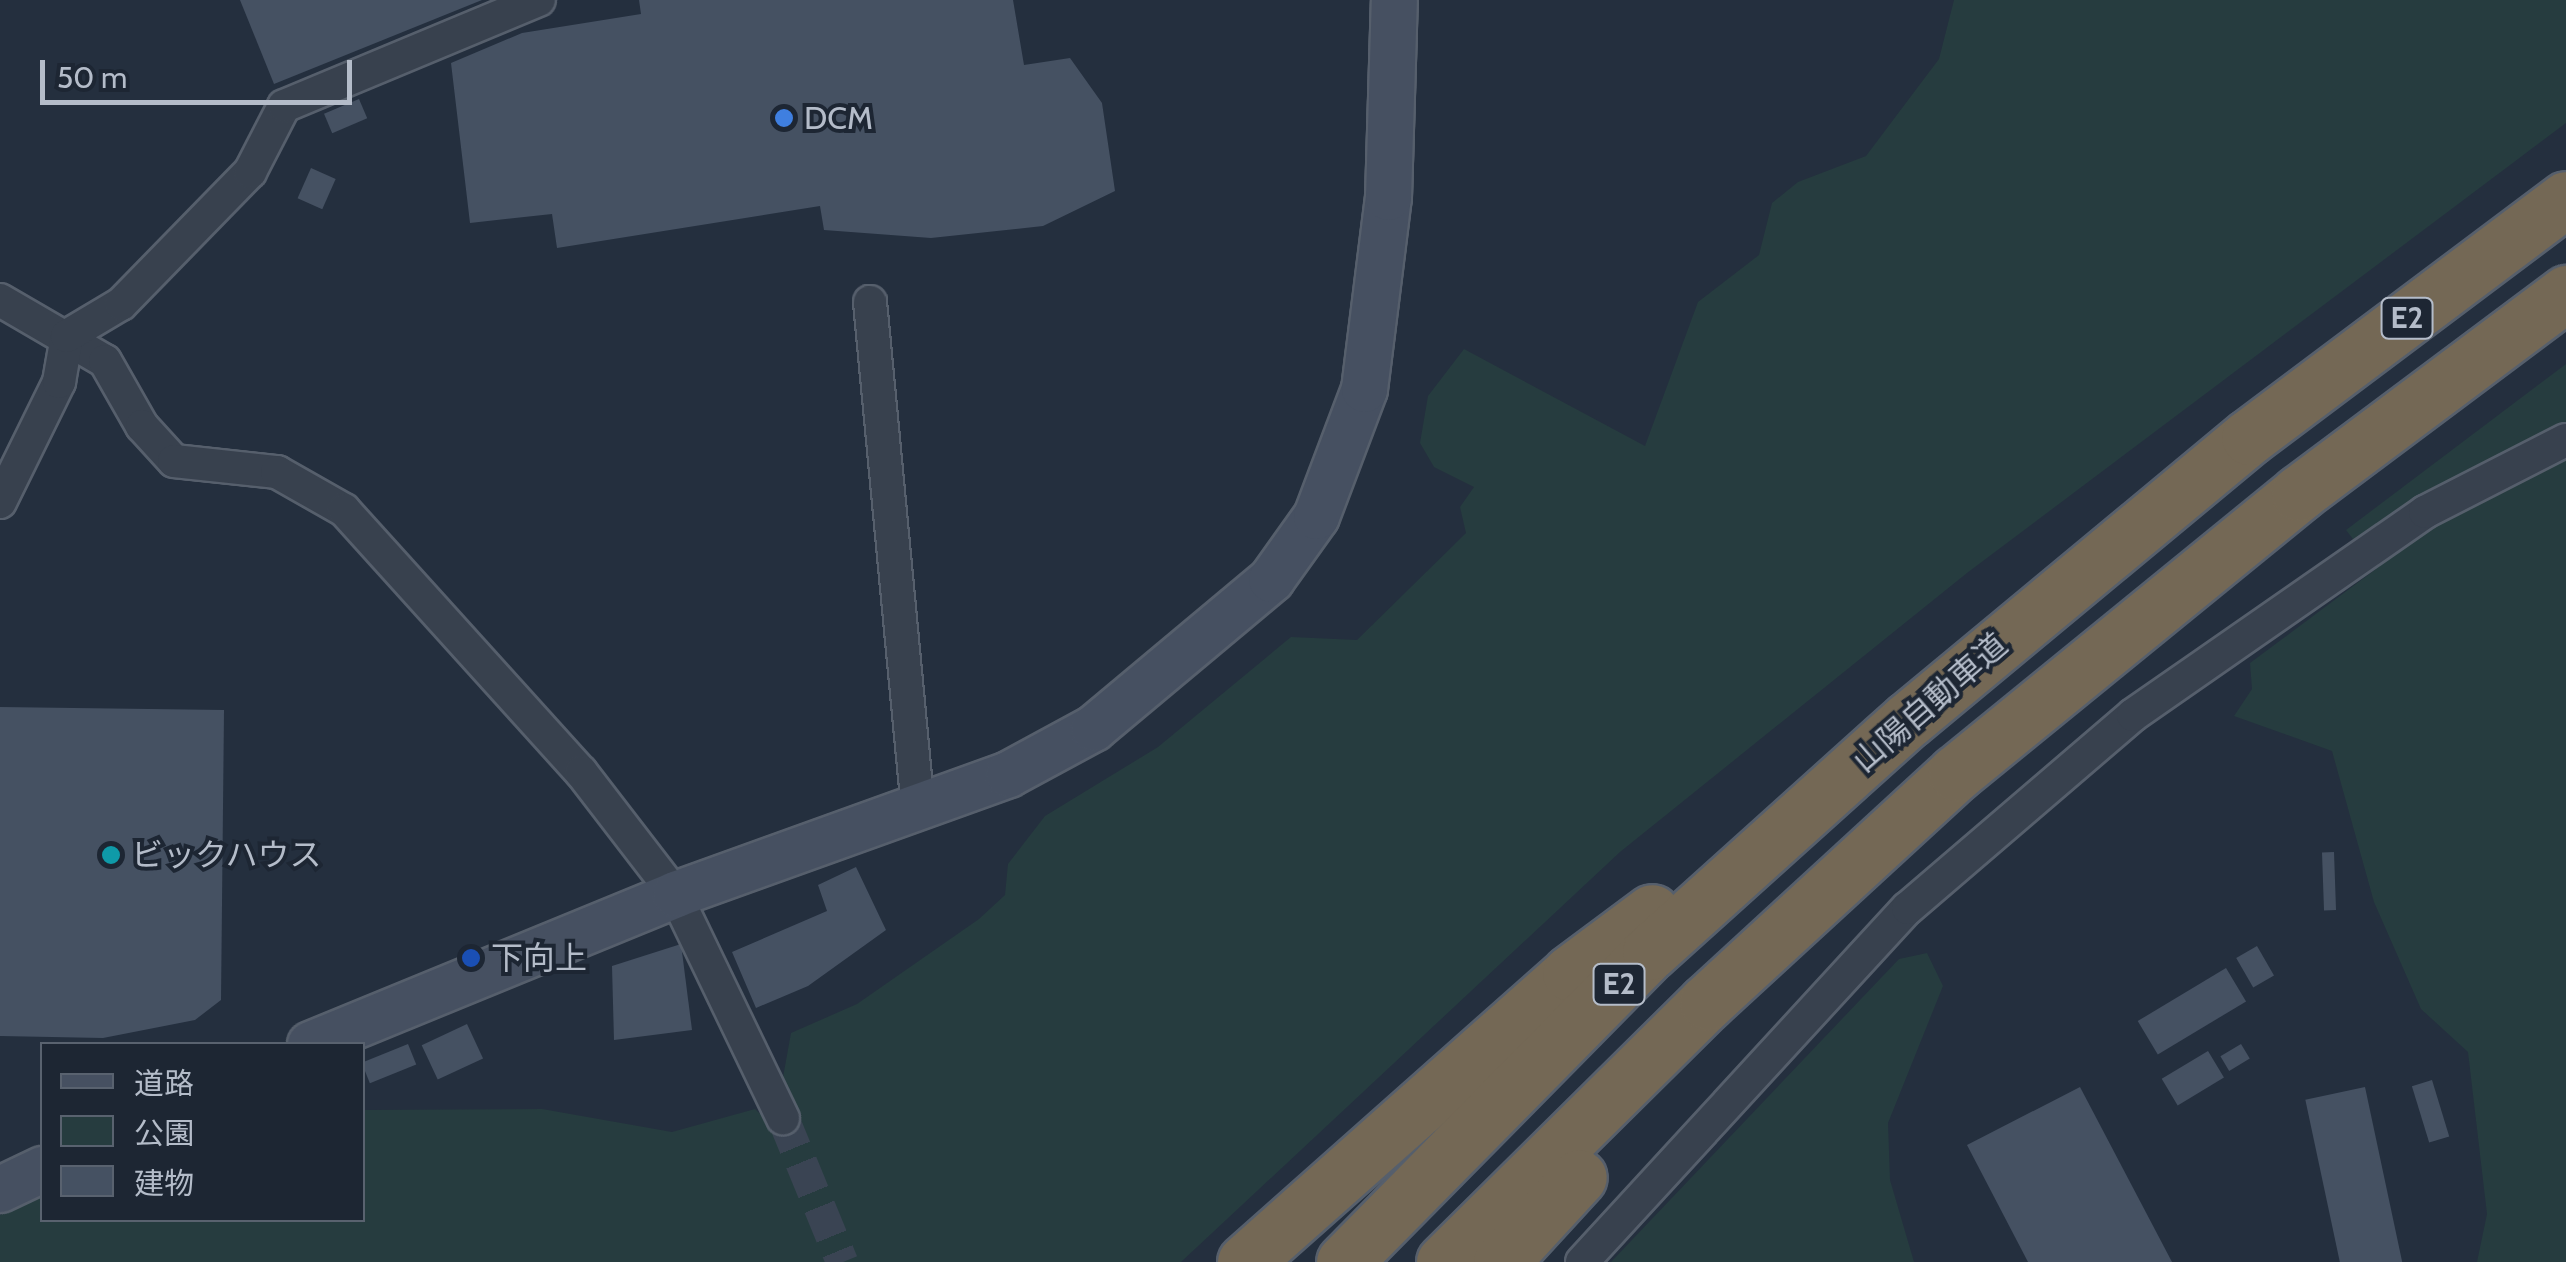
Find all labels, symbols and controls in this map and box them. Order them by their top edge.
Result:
scale bar [45,40,358,102]
text: 50 m [57,59,127,96]
place label: DCM [804,99,873,137]
marker: DCM [773,107,795,129]
road number: E2 [2380,293,2434,343]
street label: 山陽自動車道 [1845,626,2015,780]
place label: ビックハウス [131,836,323,874]
marker: ビックハウス [100,844,122,866]
place label: 下向上 [491,939,587,977]
marker: 下向上 [460,947,482,969]
road number: E2 [1592,959,1646,1009]
legend [40,1042,365,1222]
text: 道路 [134,1065,194,1102]
text: 公園 [134,1115,194,1152]
text: 建物 [134,1165,194,1202]

